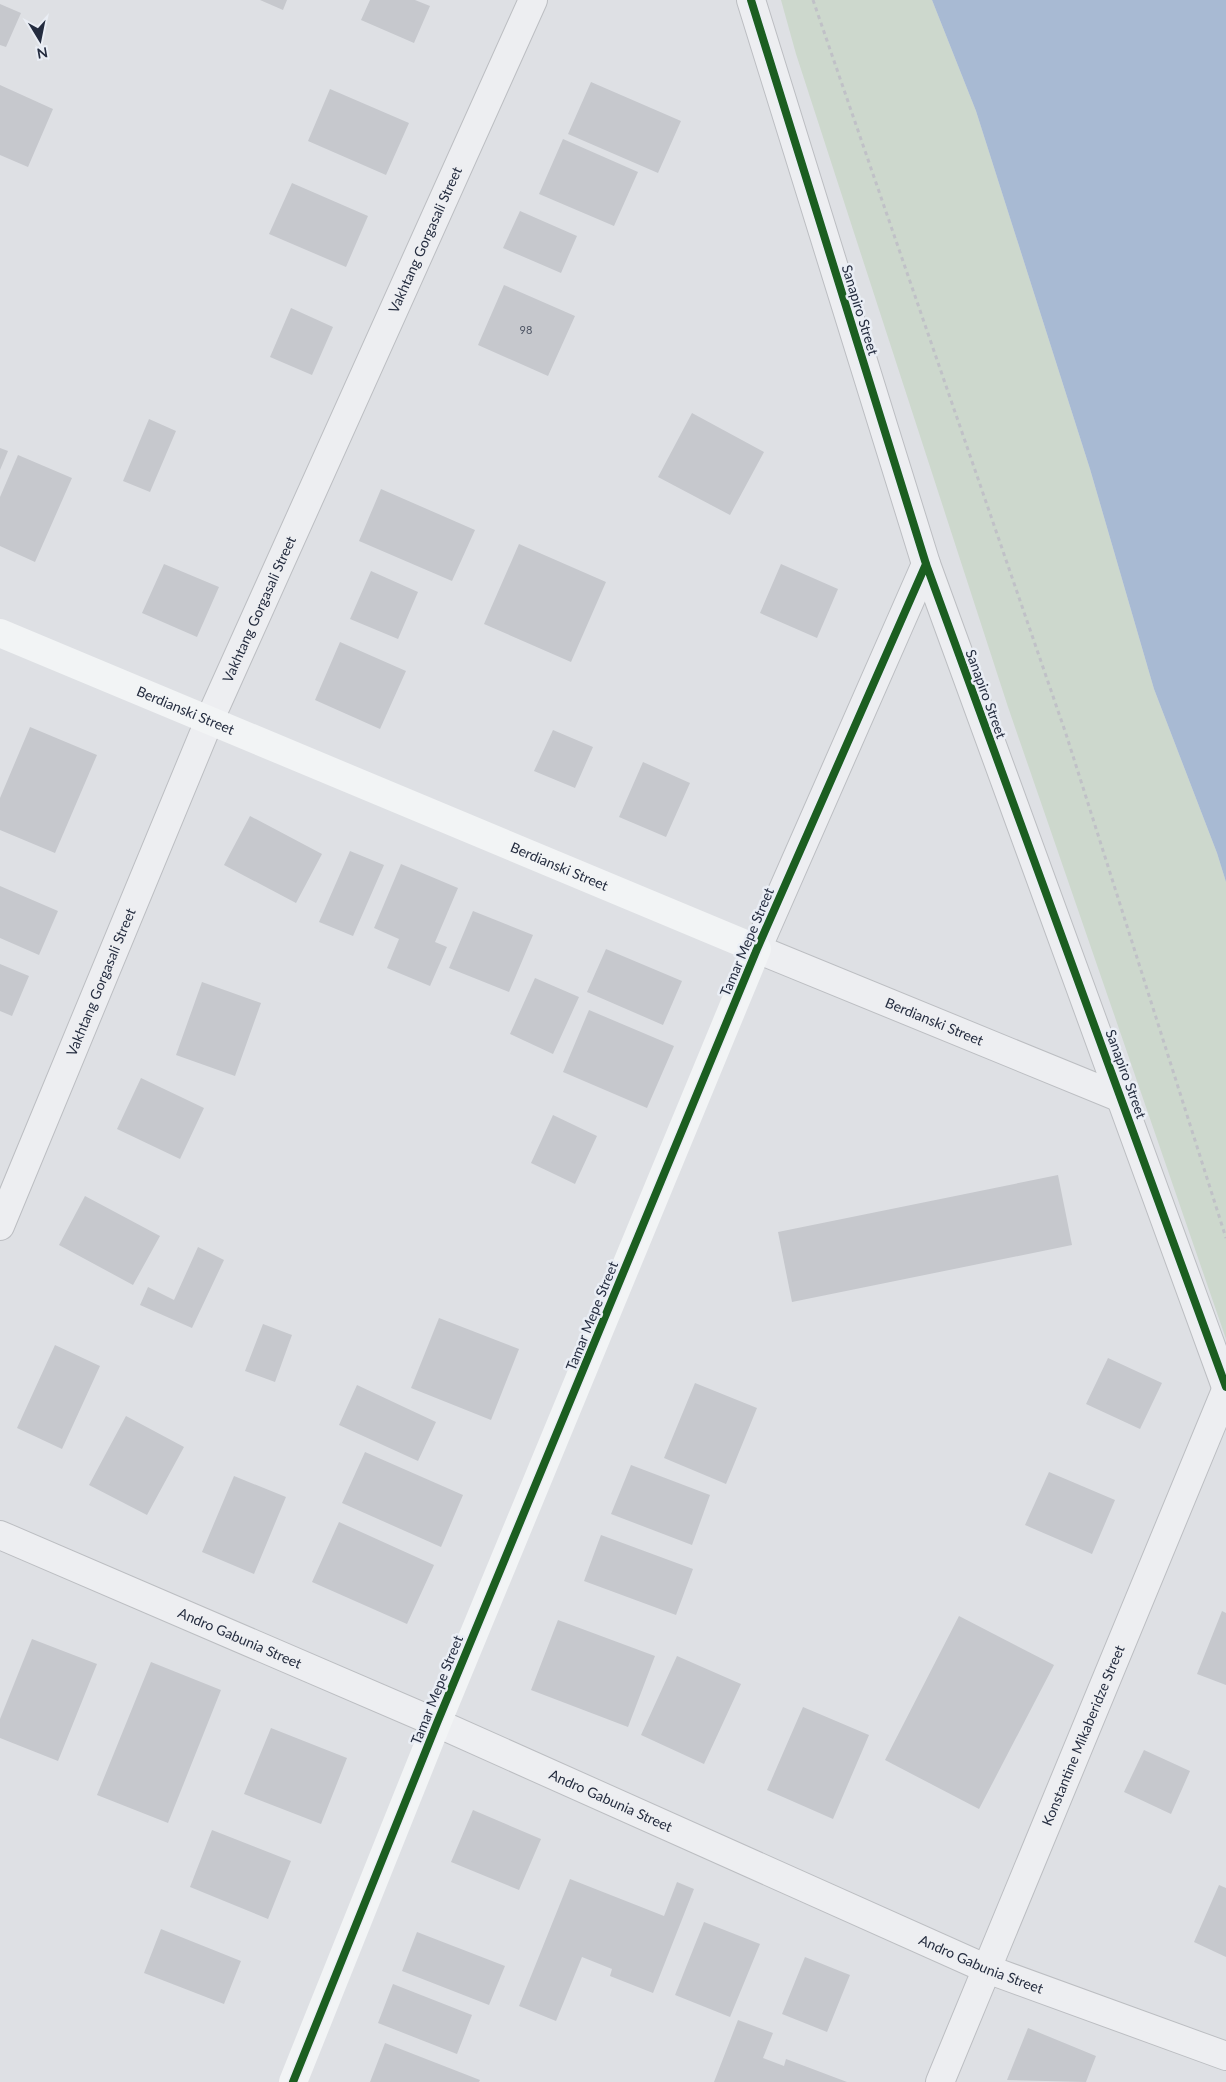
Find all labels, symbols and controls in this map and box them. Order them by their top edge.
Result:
north arrow [15,15,65,65]
text: N [36,44,49,63]
street label: Vakhtang Gorgasali Street [385,164,465,315]
street label: Sanapiro Street [839,263,882,357]
house number: 98 [520,323,532,336]
street label: Vakhtang Gorgasali Street [219,533,299,685]
street label: Sanapiro Street [962,647,1010,741]
street label: Berdianski Street [134,682,237,738]
street label: Berdianski Street [508,838,611,894]
street label: Tamar Mepe Street [716,885,777,999]
street label: Vakhtang Gorgasali Street [62,905,139,1058]
street label: Berdianski Street [883,993,986,1049]
street label: Sanapiro Street [1102,1027,1150,1121]
street label: Tamar Mepe Street [562,1259,621,1373]
street label: Andro Gabunia Street [176,1604,304,1672]
street label: Tamar Mepe Street [407,1633,466,1747]
street label: Konstantine Mikaberidze Street [1038,1642,1128,1828]
street label: Andro Gabunia Street [547,1765,675,1835]
street label: Andro Gabunia Street [916,1931,1046,1997]

